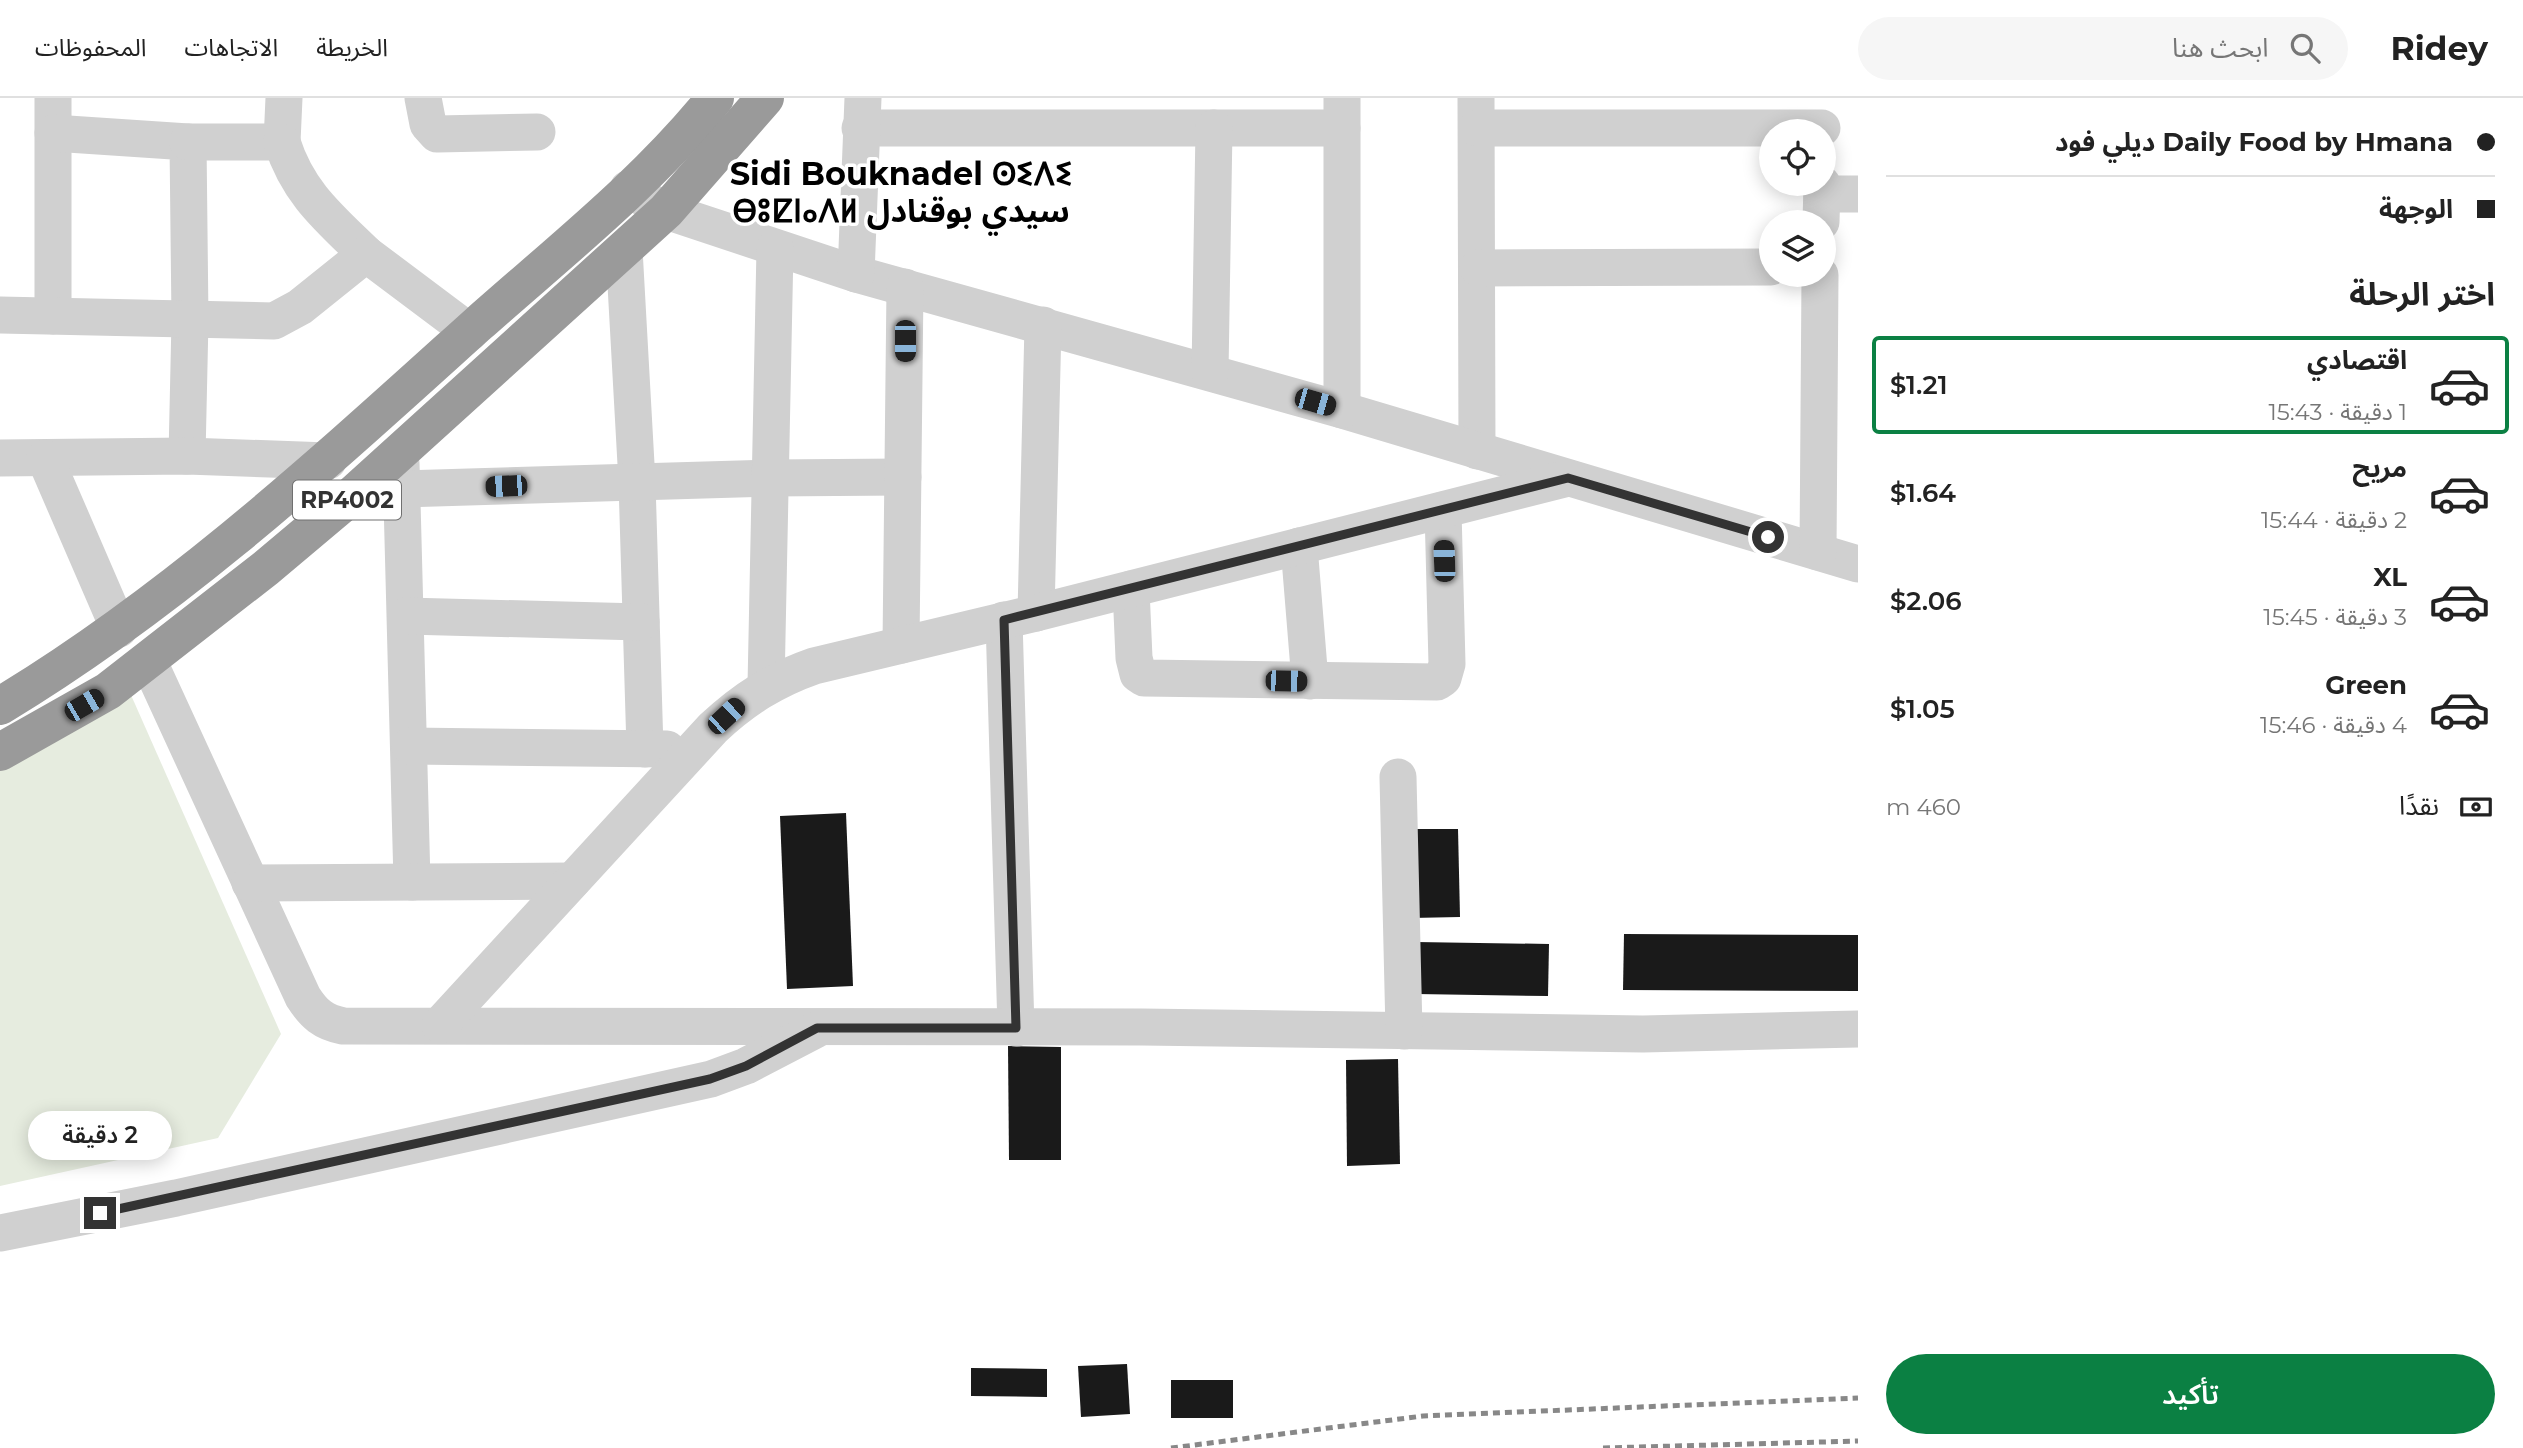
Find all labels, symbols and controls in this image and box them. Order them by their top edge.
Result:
search box [1858,17,2348,80]
text: Ridey [2390,28,2488,68]
icon: search [2286,29,2324,67]
text: ابحث هنا [2172,32,2268,64]
text: المحفوظات [35,33,146,62]
text: الاتجاهات [184,33,278,62]
text: الخريطة [316,33,388,62]
map controls [1759,119,1836,287]
button: locate [1759,119,1836,196]
text: Daily Food by Hmana ديلي فود [2055,126,2453,158]
district label: Sidi Bouknadel ⵙⵉⴷⵉ ⴱⵓⵇⵏⴰⴷⵍ سيدي بوقنادل [730,154,1072,236]
text: الوجهة [2379,193,2453,225]
button: layers [1759,210,1836,287]
text: اختر الرحلة [2349,274,2495,313]
car [895,320,916,362]
text: اقتصادي [2307,344,2407,376]
icon: car [2428,354,2491,417]
text: $1.21 [1890,369,1948,401]
car [1292,386,1339,418]
text: 1 دقيقة · 15:43 [2268,398,2407,426]
text: مريح [2352,452,2407,484]
icon: car [2428,462,2491,525]
car [485,475,528,497]
text: $1.64 [1890,477,1956,509]
road number: RP4002 [293,480,401,520]
text: 2 دقيقة · 15:44 [2261,506,2407,534]
route start [1752,521,1784,553]
car [1433,540,1456,582]
text: XL [2373,561,2407,593]
icon: car [2428,570,2491,633]
text: $2.06 [1890,585,1962,617]
text: 3 دقيقة · 15:45 [2263,603,2407,631]
text: Green [2325,669,2407,701]
car [1265,670,1308,692]
icon: car [2428,678,2491,741]
car [61,685,108,725]
text: $1.05 [1890,693,1955,725]
car [704,694,749,738]
text: 4 دقيقة · 15:46 [2260,711,2407,739]
icon: cash [2457,788,2495,826]
text: نقدًا [2399,790,2439,822]
text: 460 m [1886,793,1961,821]
callout: 2 دقيقة [28,1112,172,1160]
text: 2 دقيقة [62,1121,138,1149]
route end [84,1197,116,1229]
button: تأكيد [1886,1354,2495,1434]

